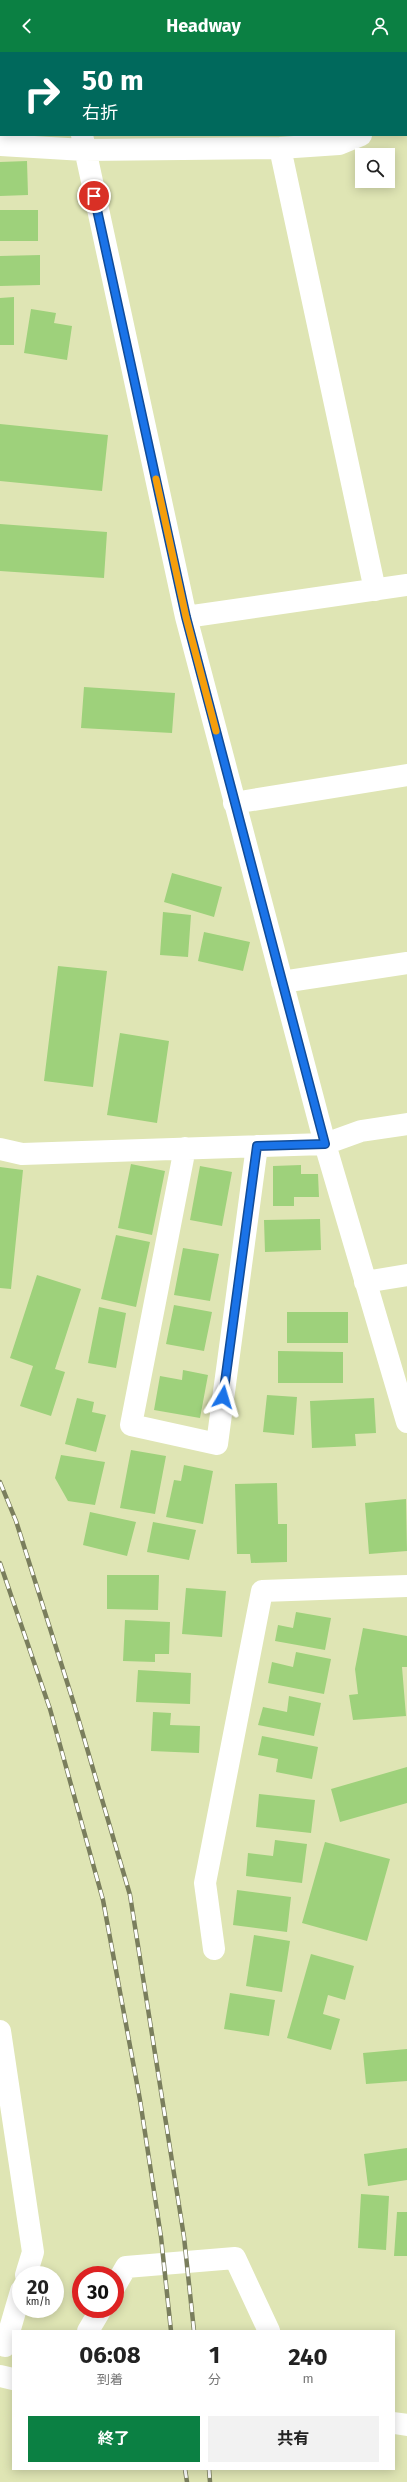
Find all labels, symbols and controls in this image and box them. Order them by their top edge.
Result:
icon: back [16,15,38,37]
text: Headway [166,15,241,37]
icon: person [369,15,391,37]
text: 50 m [82,64,144,97]
icon: right [16,68,68,120]
text: 右折 [82,102,118,124]
map controls [355,148,395,188]
button: search [355,148,395,188]
pin [77,179,111,213]
icon: arrive [83,185,105,207]
position arrow [202,1376,244,1418]
speed limit sign: 30 [72,2266,124,2318]
text: 20 [27,2275,49,2299]
text: km/h [26,2296,50,2308]
text: 06:08 [79,2341,141,2369]
text: 1 [209,2341,220,2369]
text: 240 [288,2343,328,2371]
text: m [302,2371,314,2386]
text: 到着 [97,2372,123,2387]
text: 分 [208,2372,221,2387]
button: 終了 [28,2416,200,2462]
button: 共有 [208,2416,379,2462]

